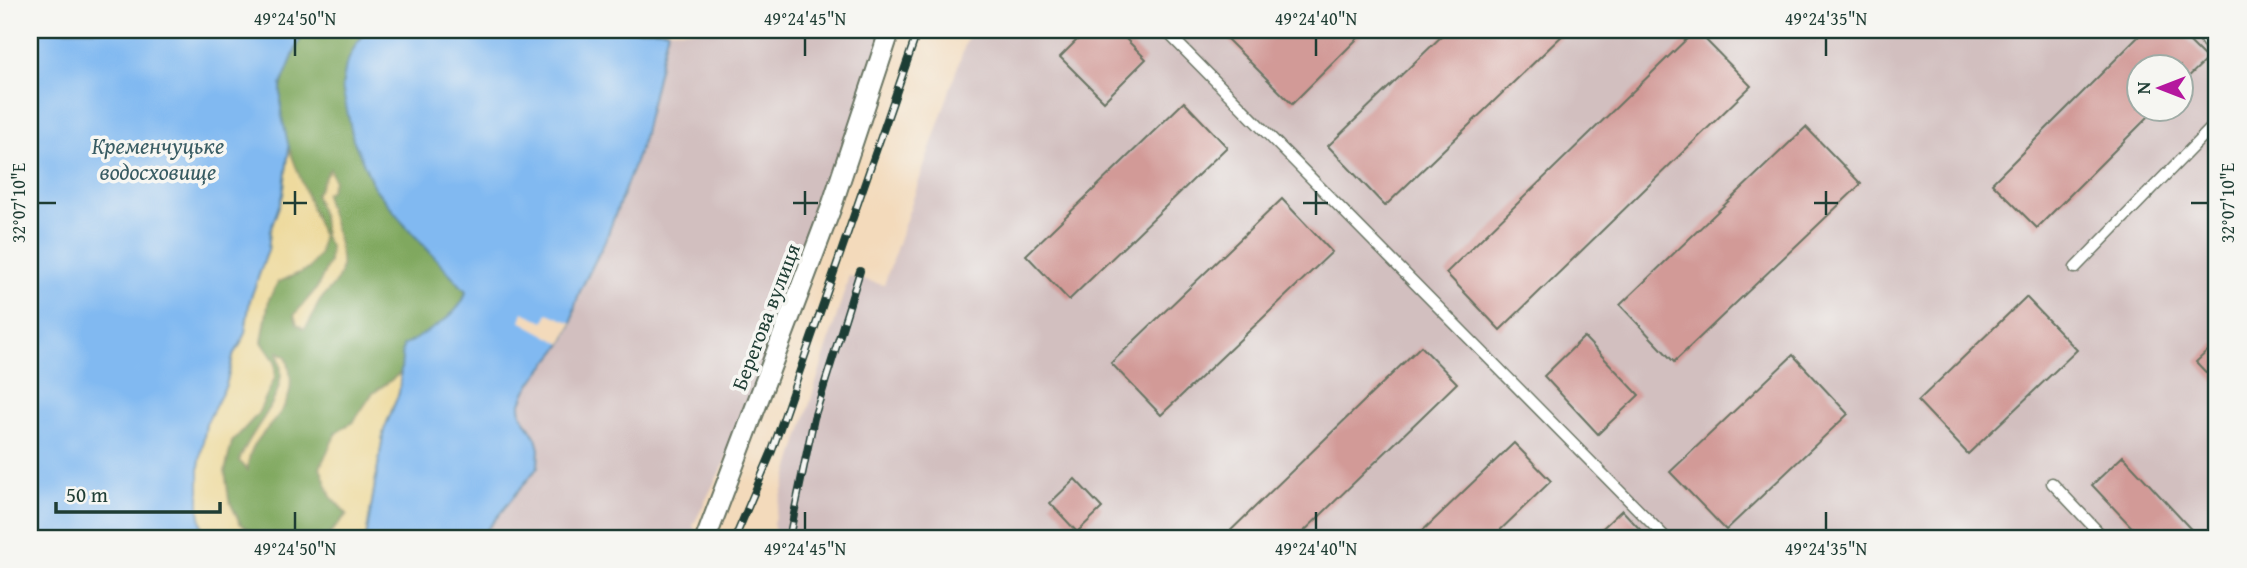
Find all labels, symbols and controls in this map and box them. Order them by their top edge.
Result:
text: 49°24'50"N [254,5,337,32]
text: 49°24'45"N [764,5,847,32]
text: 49°24'40"N [1275,5,1358,32]
text: 49°24'35"N [1785,5,1868,32]
north arrow [2124,52,2194,122]
text: N [2129,81,2157,94]
water label: Кременчуцьке водосховище [92,129,224,188]
text: 32°07'10"E [5,163,32,243]
text: 32°07'10"E [2214,163,2241,243]
street label: Берегова вулиця [723,239,808,395]
scale bar [56,470,220,514]
text: 50 m [66,479,108,510]
text: 49°24'50"N [254,535,337,562]
text: 49°24'45"N [764,535,847,562]
text: 49°24'40"N [1275,535,1358,562]
text: 49°24'35"N [1785,535,1868,562]

